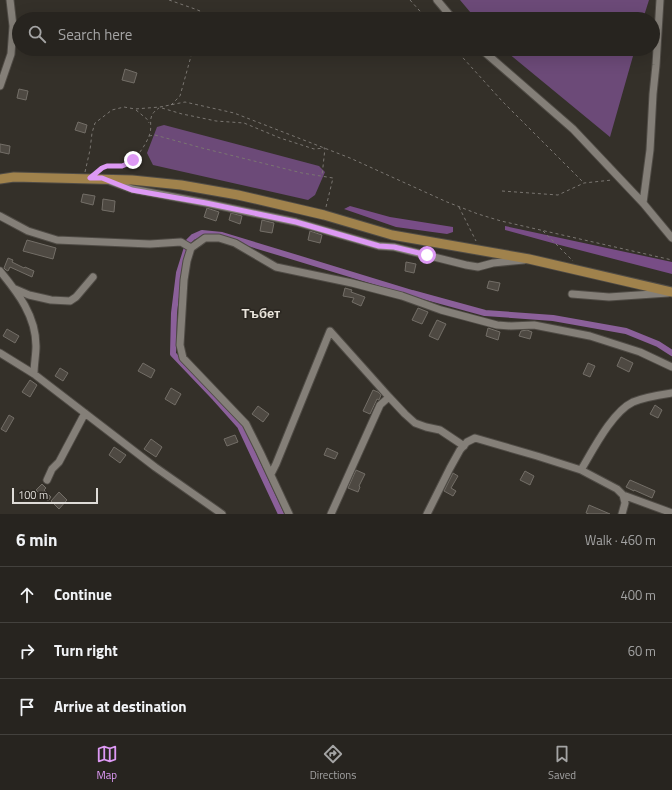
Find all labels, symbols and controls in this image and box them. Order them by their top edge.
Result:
search box [12,12,660,56]
icon: search [26,23,48,45]
text: Search here [58,23,132,46]
route end [124,151,142,169]
route start [418,246,436,264]
district label: Тъбет [242,303,280,323]
scale bar [12,486,98,505]
text: 100 m [18,487,48,503]
text: 6 min [16,527,57,553]
text: Walk · 460 m [585,530,656,550]
text: Continue [54,583,112,606]
icon: ahead [16,584,38,606]
text: 400 m [620,585,656,605]
text: Turn right [54,639,118,662]
icon: right [16,640,38,662]
text: 60 m [628,641,656,661]
text: Arrive at destination [54,695,187,718]
icon: arrive [16,696,38,718]
tab: Map [96,743,118,783]
tab: Directions [310,743,356,783]
tab: Saved [548,743,576,783]

